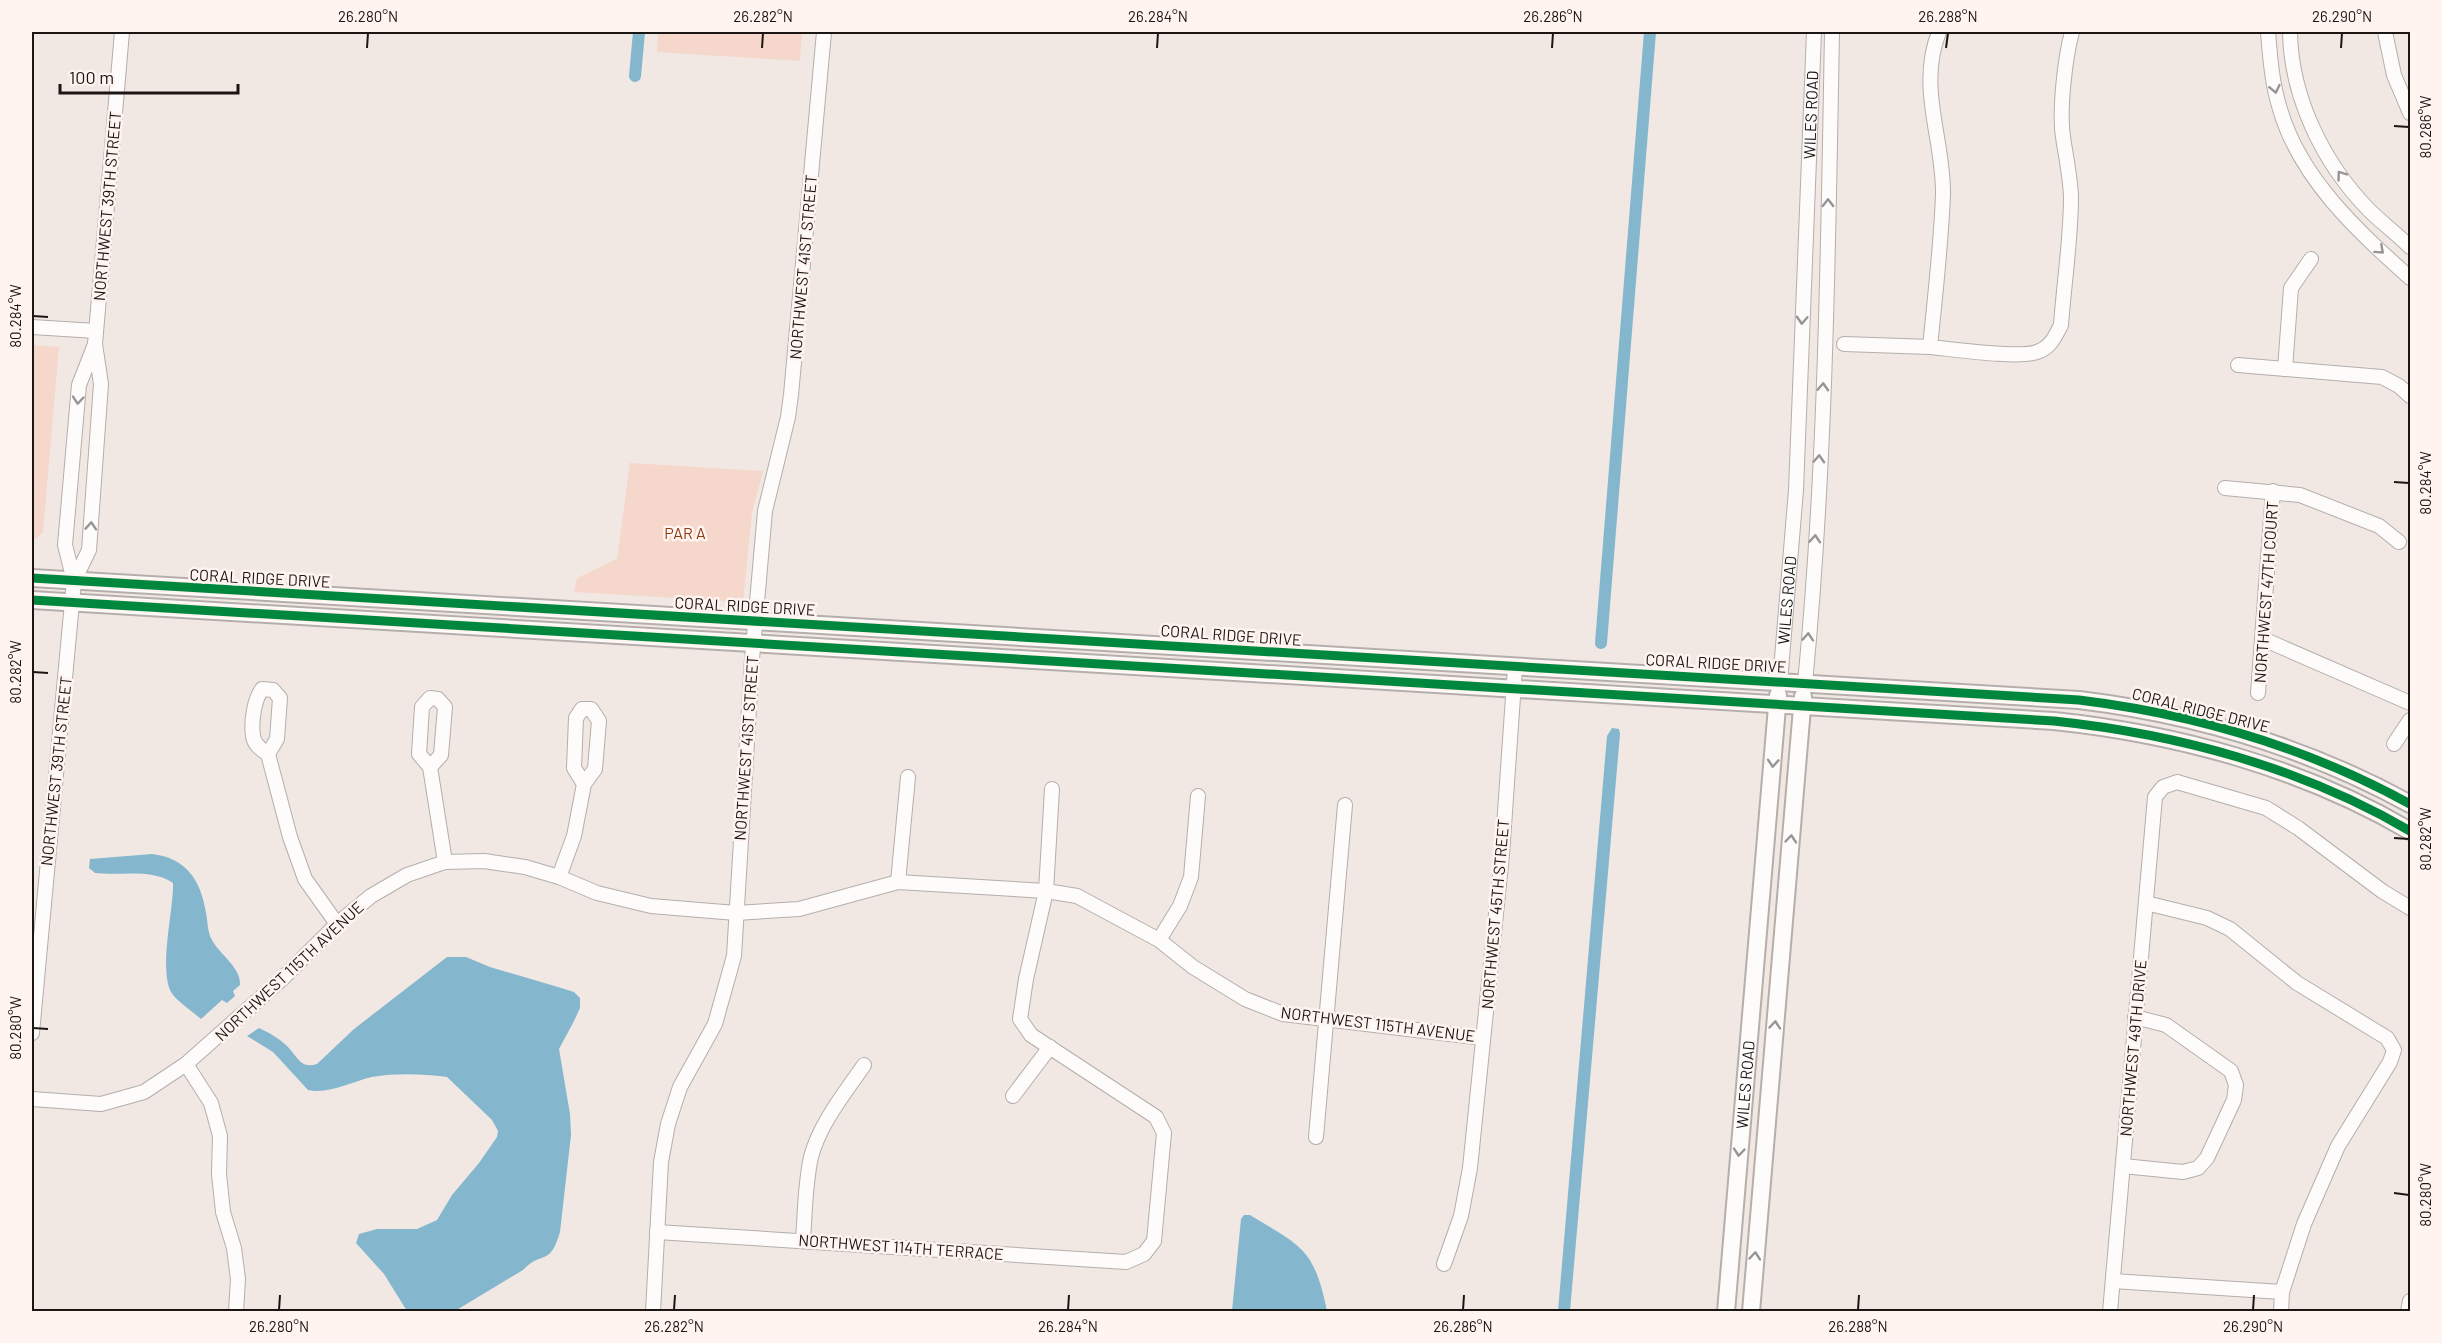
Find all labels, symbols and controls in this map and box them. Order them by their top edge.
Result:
text: 26.280°N [338,7,398,25]
text: 26.282°N [733,7,793,25]
text: 26.284°N [1128,7,1188,25]
text: 26.286°N [1523,7,1583,25]
text: 26.288°N [1918,7,1978,25]
text: 26.290°N [2312,7,2372,25]
scale bar [60,57,238,95]
text: 100 m [69,66,114,88]
street label: WILES ROAD [1799,70,1821,160]
one-way arrow [2268,84,2281,94]
text: 80.286°W [2416,96,2434,158]
street label: NORTHWEST 39TH STREET [89,110,124,302]
one-way arrow [2337,170,2348,181]
street label: NORTHWEST 41ST STREET [785,174,820,360]
one-way arrow [1822,199,1835,208]
one-way arrow [2373,243,2383,254]
text: 80.284°W [6,284,24,348]
one-way arrow [1796,315,1808,324]
one-way arrow [1816,382,1829,391]
one-way arrow [72,395,85,404]
text: 80.284°W [2416,451,2434,515]
one-way arrow [1813,454,1826,463]
street label: NORTHWEST 47TH COURT [2250,500,2281,684]
one-way arrow [84,522,97,531]
park label: PAR A [664,523,706,542]
one-way arrow [1808,534,1821,543]
street label: WILES ROAD [1773,555,1799,645]
street label: CORAL RIDGE DRIVE [189,564,331,591]
street label: CORAL RIDGE DRIVE [674,592,816,619]
street label: CORAL RIDGE DRIVE [1160,620,1302,649]
one-way arrow [1802,632,1815,641]
text: 80.282°W [6,640,24,704]
street label: CORAL RIDGE DRIVE [1645,649,1787,676]
street label: NORTHWEST 41ST STREET [730,655,761,841]
street label: NORTHWEST 39TH STREET [36,675,75,867]
street label: CORAL RIDGE DRIVE [2130,683,2272,736]
one-way arrow [1766,759,1779,768]
text: 80.282°W [2416,807,2434,871]
street label: NORTHWEST 45TH STREET [1477,818,1512,1010]
one-way arrow [1784,835,1797,844]
street label: NORTHWEST 115TH AVENUE [211,897,367,1044]
street label: NORTHWEST 49TH DRIVE [2115,959,2150,1137]
text: 80.280°W [6,996,24,1060]
street label: NORTHWEST 115TH AVENUE [1280,1002,1476,1045]
one-way arrow [1768,1021,1781,1030]
street label: WILES ROAD [1731,1040,1758,1130]
one-way arrow [1733,1147,1746,1156]
text: 80.280°W [2416,1163,2434,1227]
street label: NORTHWEST 114TH TERRACE [798,1230,1004,1263]
one-way arrow [1748,1252,1761,1261]
text: 26.280°N [249,1317,309,1335]
text: 26.282°N [644,1317,704,1335]
text: 26.284°N [1038,1317,1098,1335]
text: 26.286°N [1433,1317,1493,1335]
text: 26.288°N [1828,1317,1888,1335]
text: 26.290°N [2223,1317,2283,1335]

